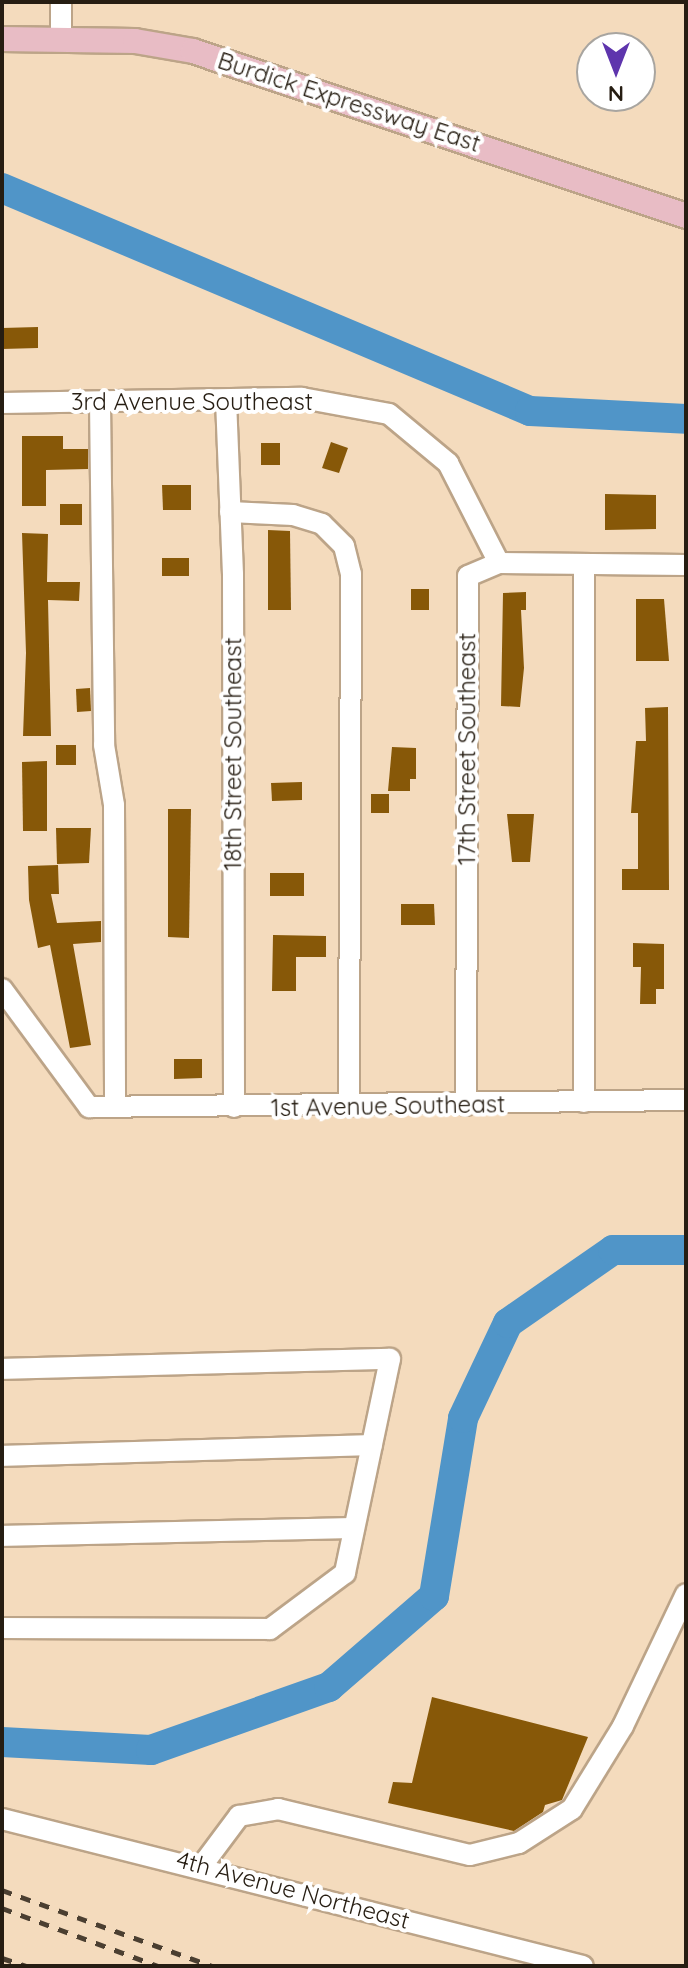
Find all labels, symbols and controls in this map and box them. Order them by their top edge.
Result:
north arrow [576,32,656,112]
street label: Burdick Expressway East [214,46,484,158]
text: N [608,80,624,108]
street label: 3rd Avenue Southeast [71,388,313,416]
street label: 17th Street Southeast [453,633,481,865]
street label: 18th Street Southeast [219,637,247,871]
street label: 1st Avenue Southeast [271,1090,505,1122]
street label: 4th Avenue Northeast [173,1845,413,1935]

